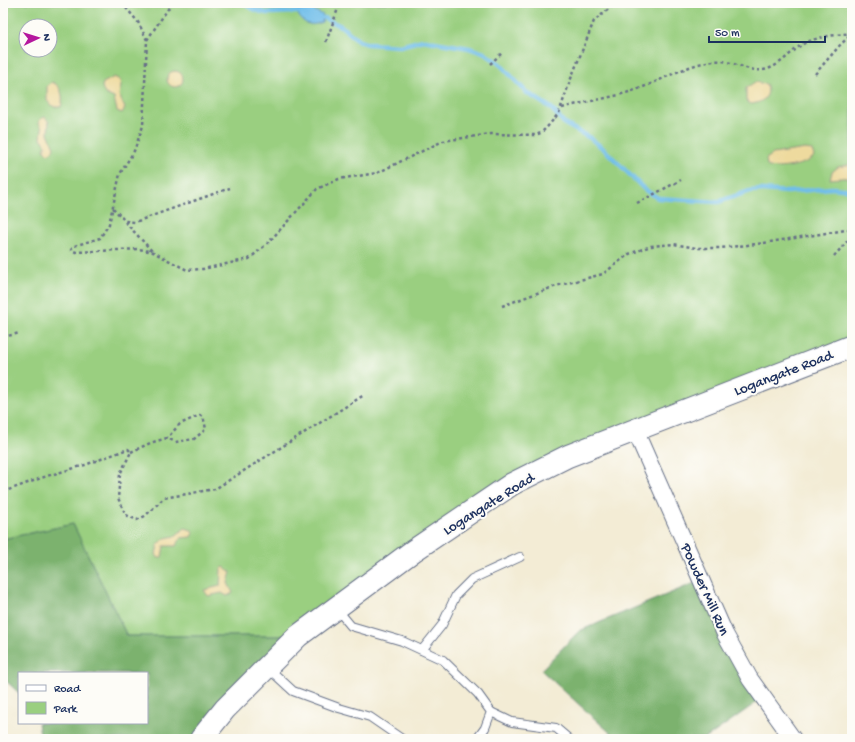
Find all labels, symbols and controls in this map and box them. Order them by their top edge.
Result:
north arrow [18,18,58,58]
scale bar [709,18,825,44]
text: 50 m [715,27,740,41]
text: N [40,33,52,41]
street label: Logangate Road [732,346,837,401]
street label: Logangate Road [440,469,539,540]
street label: Powder Mill Run [675,540,733,639]
legend [18,672,148,724]
text: Road [54,683,81,697]
text: Park [53,703,79,717]

